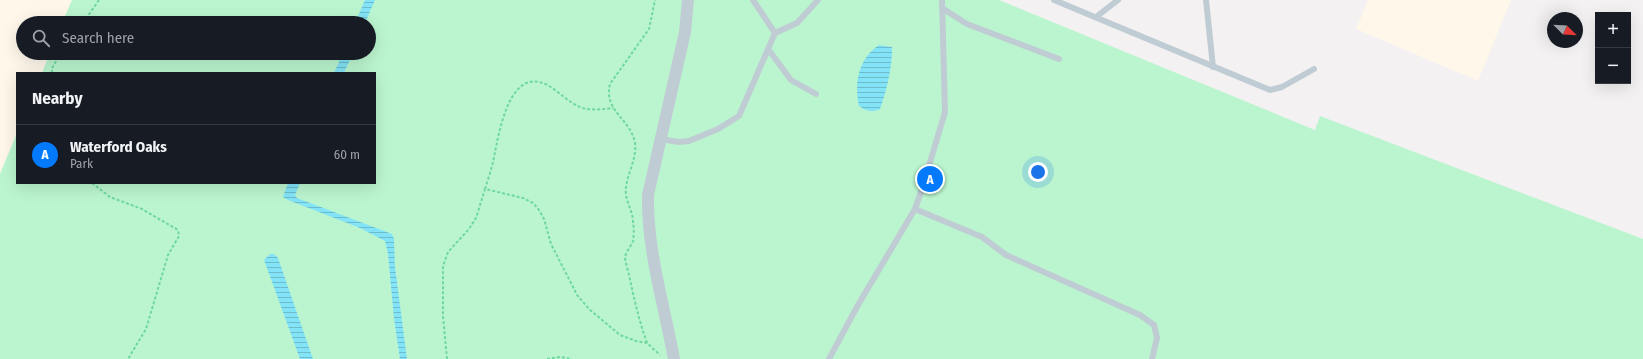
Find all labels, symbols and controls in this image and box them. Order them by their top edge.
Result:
north arrow [1547,12,1583,48]
map controls [1595,12,1631,84]
button: + [1595,12,1631,48]
search box [16,16,376,60]
icon: search [30,27,52,49]
text: Search here [62,29,134,47]
button: − [1595,48,1631,84]
text: Nearby [32,88,83,109]
text: Waterford Oaks [70,138,167,156]
text: A [41,147,49,162]
text: 60 m [334,147,360,162]
text: Park [70,156,93,171]
your location [1028,162,1048,182]
pin: A [917,164,943,194]

